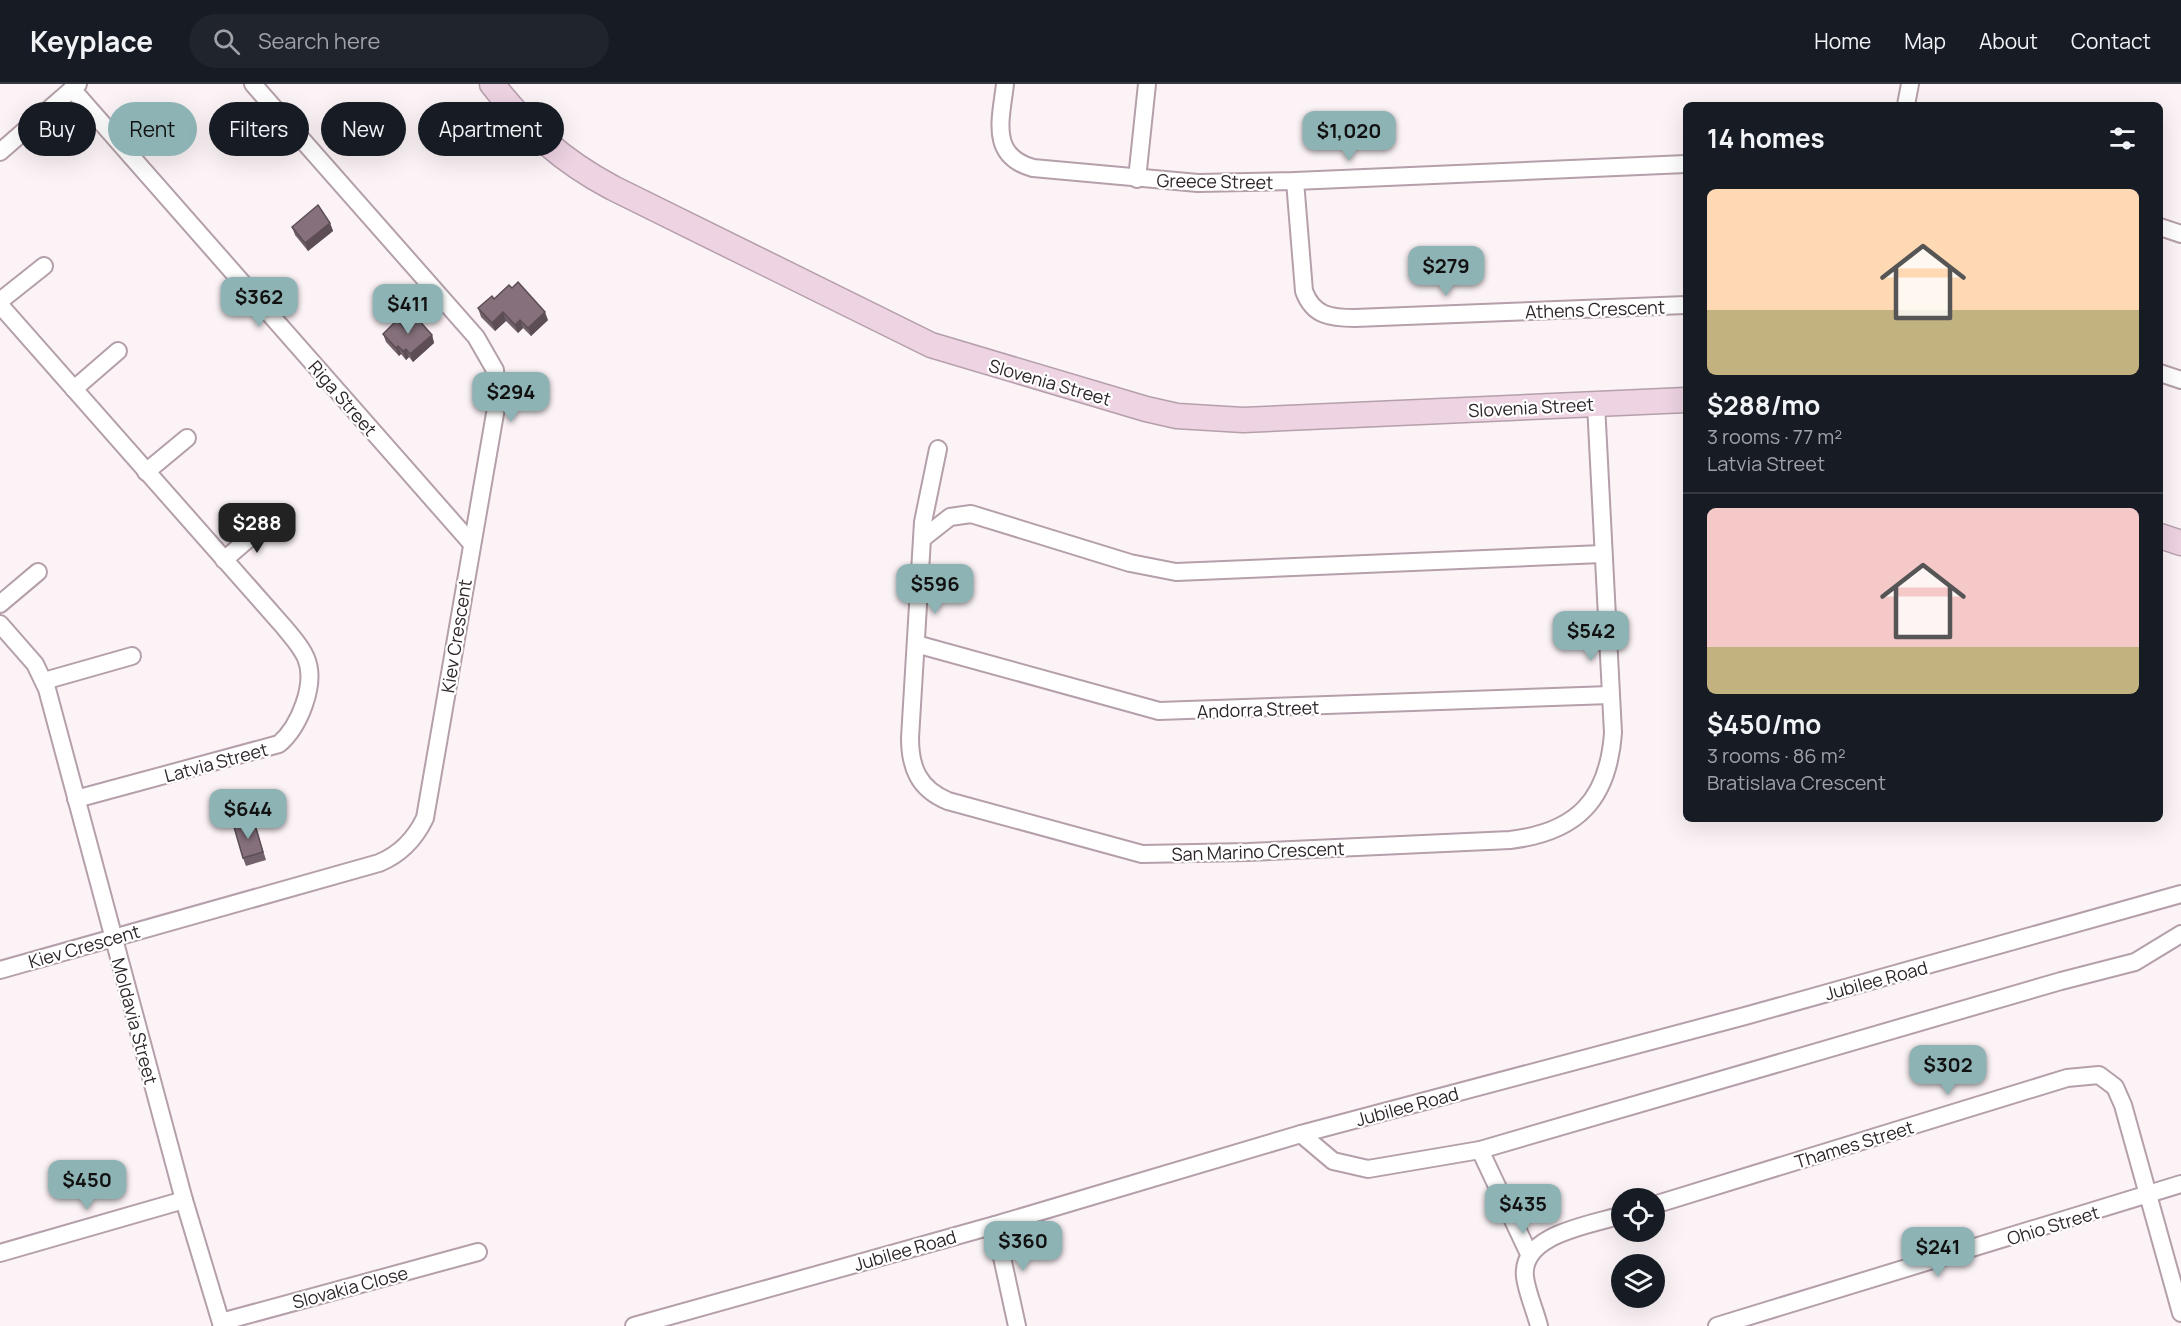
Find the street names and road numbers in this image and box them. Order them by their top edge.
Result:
street label: Greece Street [1156,168,1274,194]
street label: Athens Crescent [1525,295,1665,323]
street label: Slovenia Street [986,353,1114,411]
street label: Riga Street [304,355,382,441]
street label: Slovenia Street [1467,392,1595,422]
street label: Kiev Crescent [435,577,477,695]
street label: Andorra Street [1196,695,1320,723]
street label: Latvia Street [162,737,270,787]
street label: San Marino Crescent [1171,836,1345,866]
street label: Kiev Crescent [26,919,142,973]
street label: Moldavia Street [107,955,163,1087]
street label: Jubilee Road [1822,955,1930,1005]
street label: Jubilee Road [1353,1081,1461,1131]
street label: Thames Street [1792,1115,1916,1173]
street label: Ohio Street [2004,1200,2102,1250]
street label: Jubilee Road [851,1224,959,1276]
street label: Slovakia Close [290,1260,410,1314]

